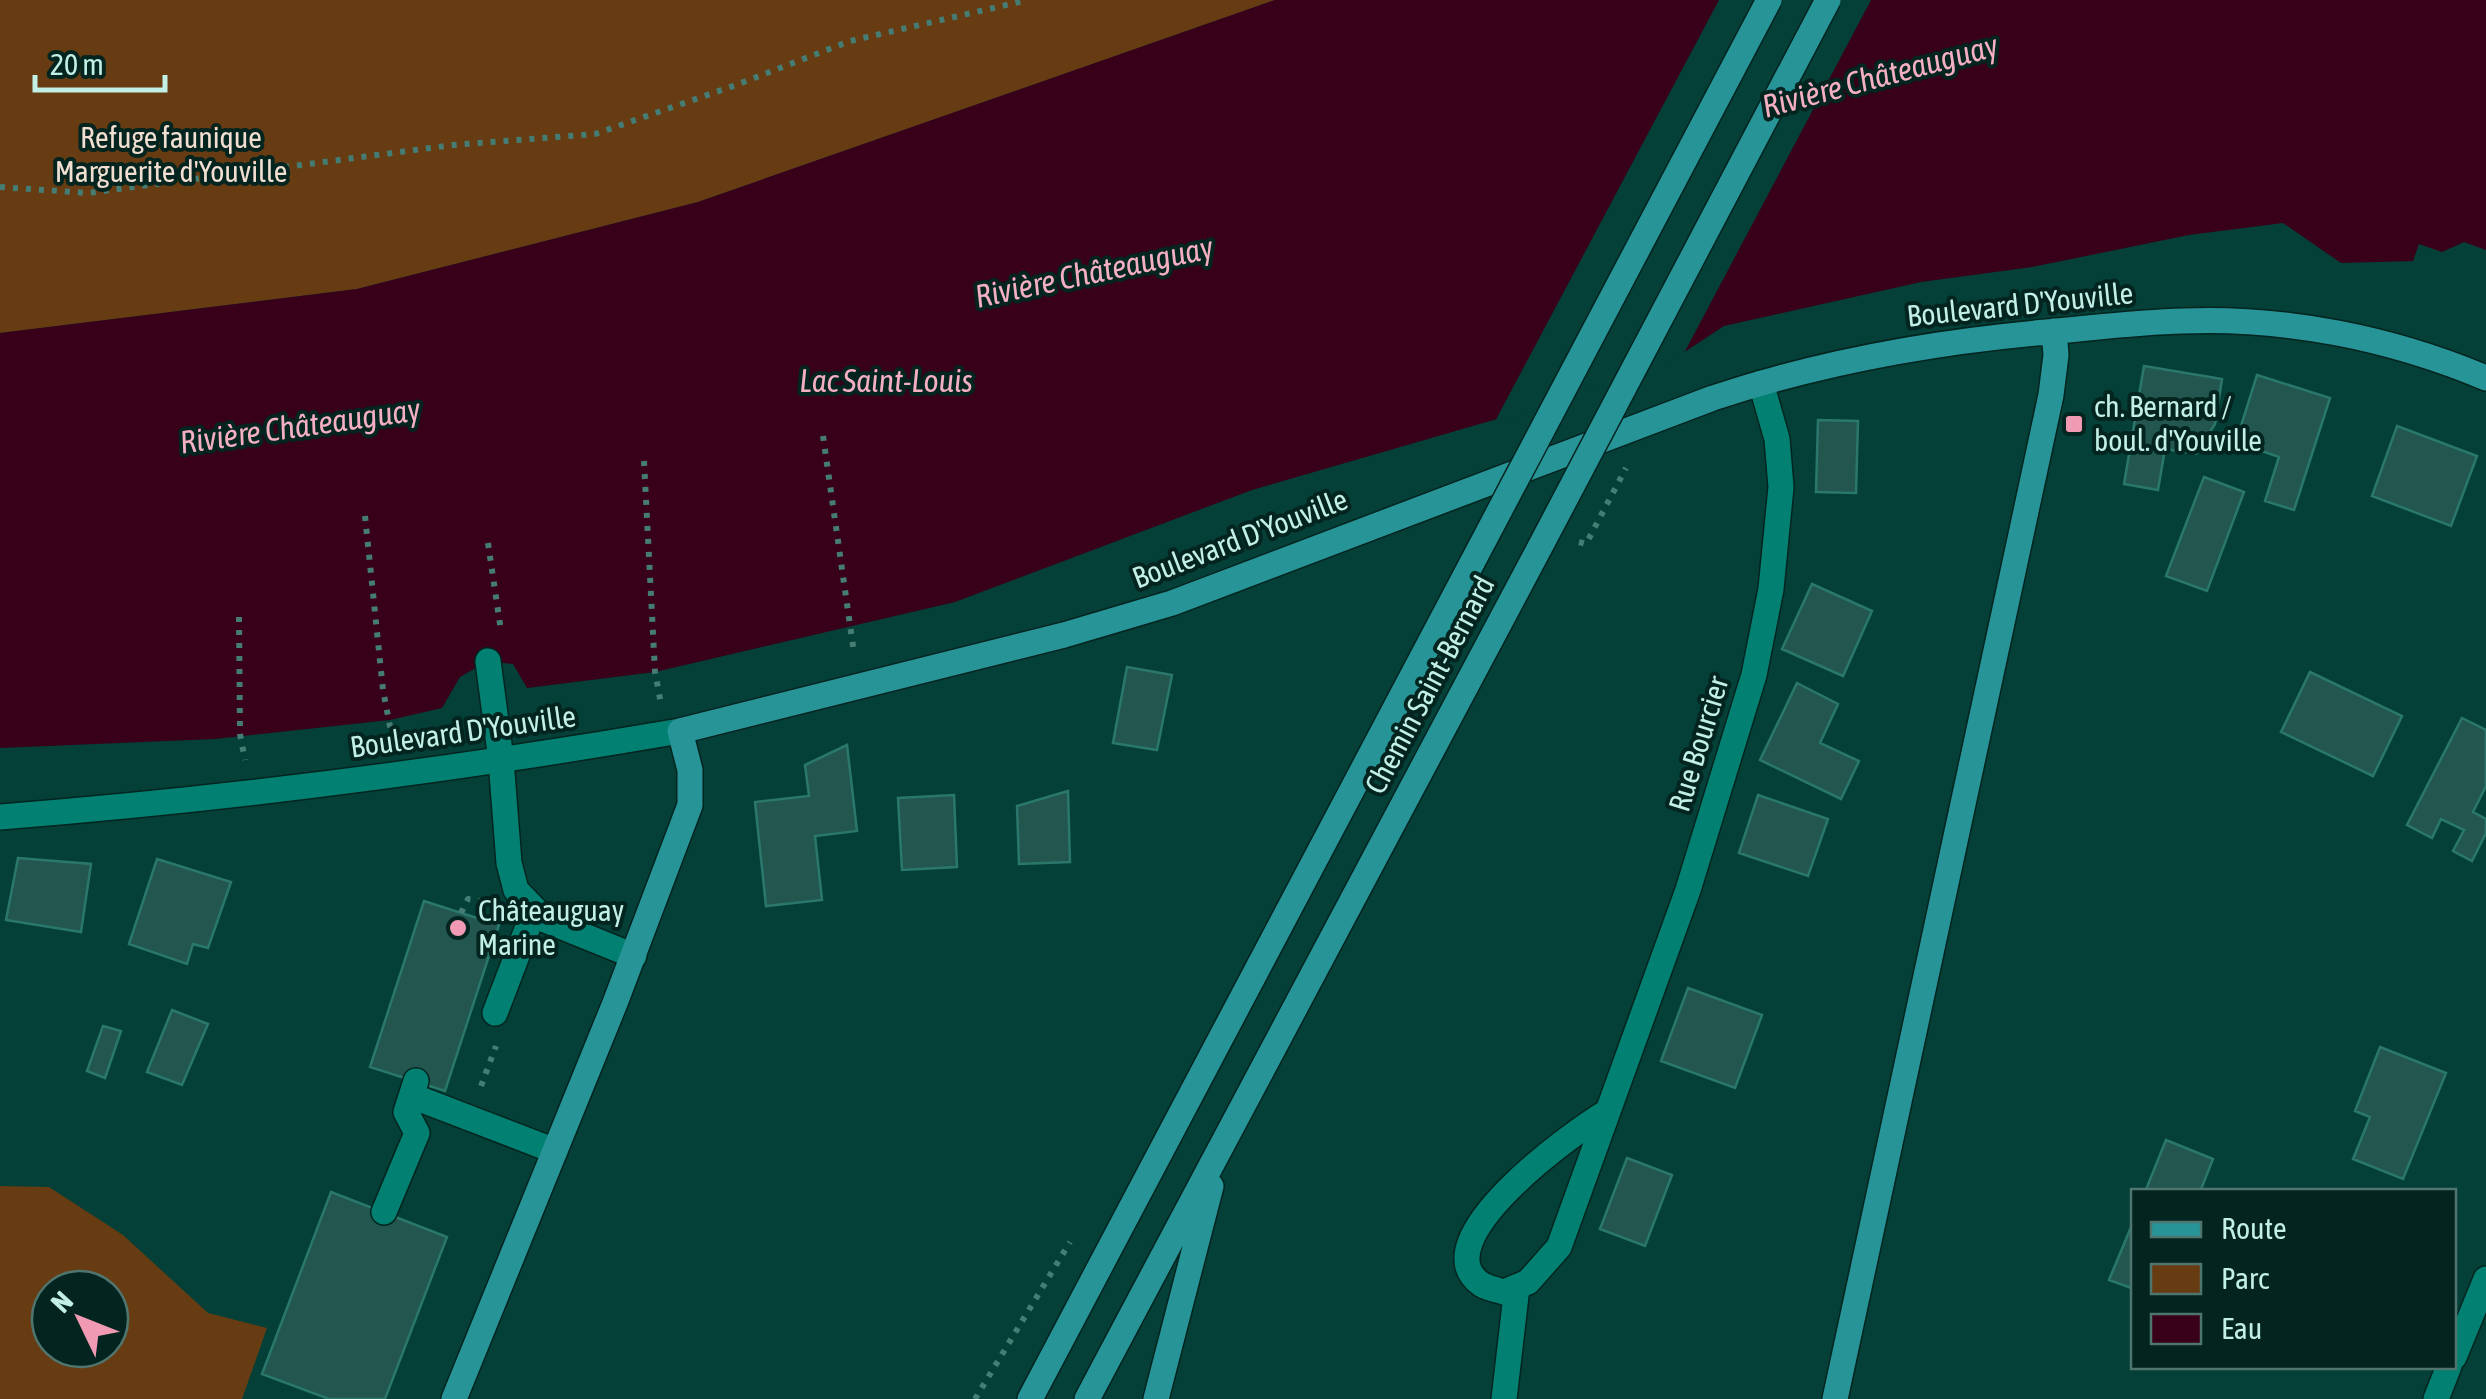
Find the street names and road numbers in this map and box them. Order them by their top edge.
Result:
street label: Boulevard D'Youville [1905,275,2135,333]
street label: Boulevard D'Youville [1127,481,1352,595]
street label: Chemin Saint-Bernard [1357,570,1501,799]
street label: Rue Bourcier [1661,671,1735,815]
street label: Boulevard D'Youville [348,698,578,764]

